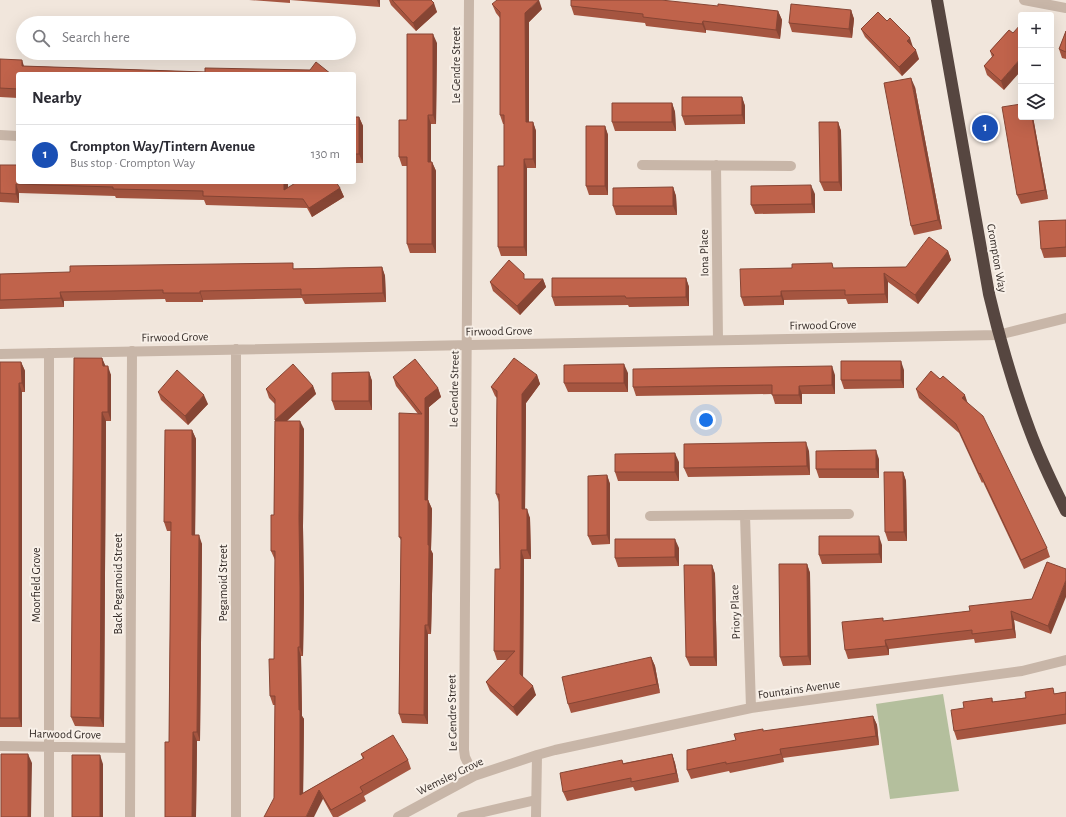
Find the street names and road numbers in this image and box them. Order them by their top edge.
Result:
street label: Le Gendre Street [450,26,462,103]
street label: Crompton Way [984,223,1009,293]
street label: Iona Place [698,229,710,277]
street label: Firwood Grove [789,318,857,332]
street label: Firwood Grove [465,324,533,338]
street label: Firwood Grove [141,330,209,344]
street label: Le Gendre Street [447,350,461,428]
street label: Back Pegamoid Street [112,533,124,635]
street label: Pegamoid Street [217,544,229,622]
street label: Moorfield Grove [30,547,42,623]
street label: Priory Place [728,584,743,640]
street label: Le Gendre Street [445,674,459,752]
street label: Fountains Avenue [757,677,841,701]
street label: Harwood Grove [29,727,101,741]
street label: Wemsley Grove [415,755,486,798]

